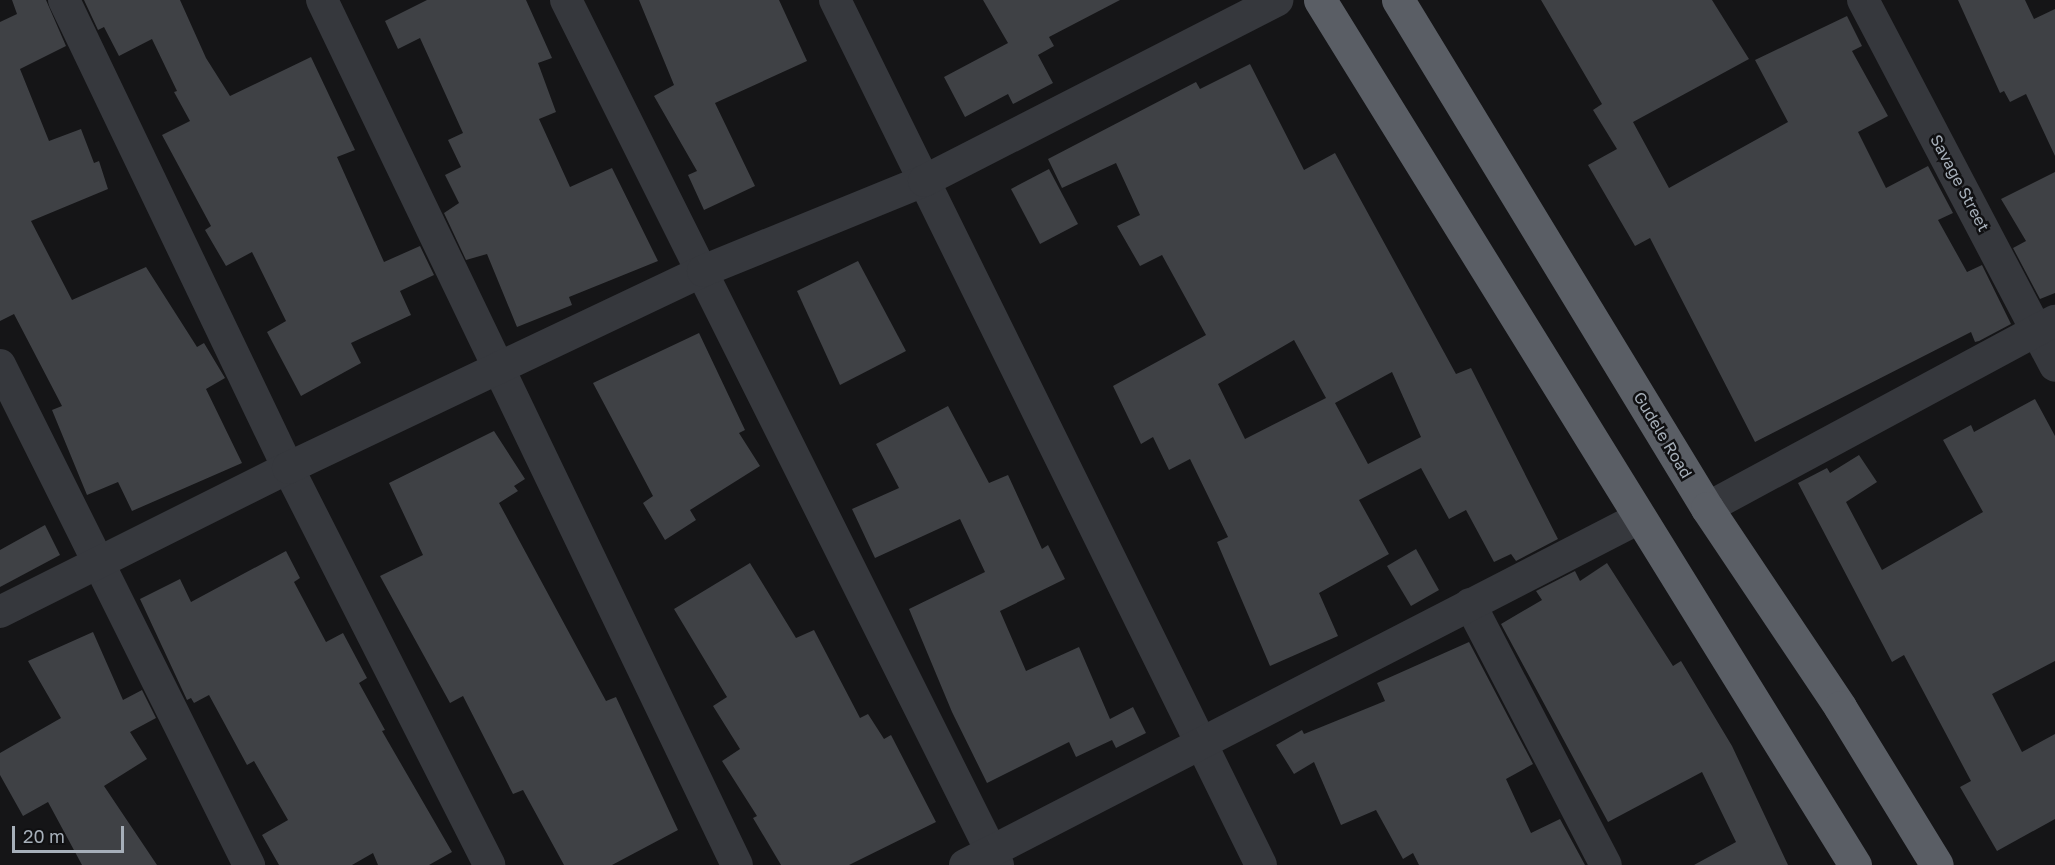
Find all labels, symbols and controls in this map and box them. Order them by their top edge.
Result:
street label: Savage Street [1926,131,1994,235]
street label: Gudele Road [1630,388,1696,482]
scale bar [15,814,128,852]
text: 20 m [23,825,65,847]

